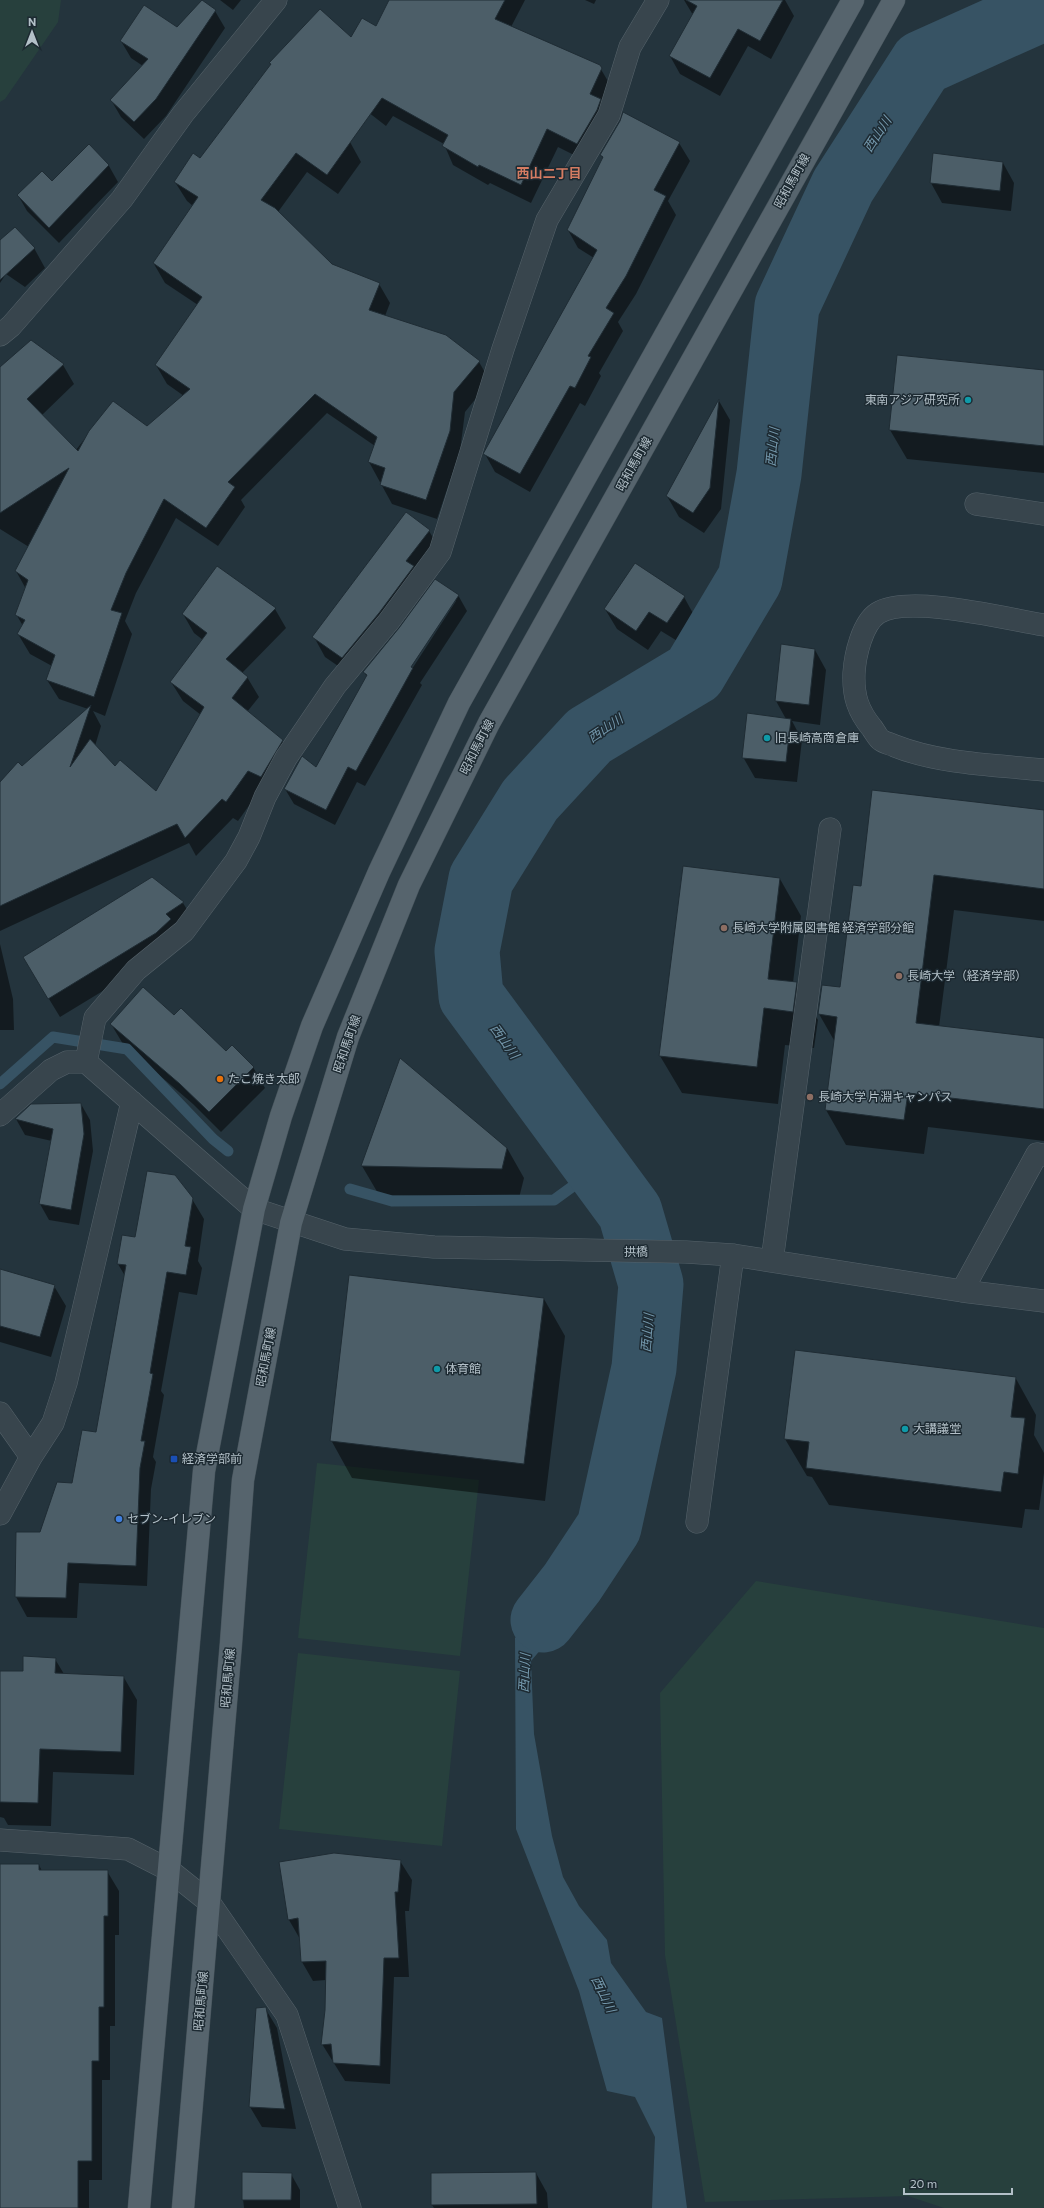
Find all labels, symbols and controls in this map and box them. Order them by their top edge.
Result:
north arrow [12,12,52,52]
text: N [28,15,36,28]
water label: 西山川 [860,112,895,155]
street label: 昭和馬町線 [770,151,812,210]
district label: 西山二丁目 [516,165,582,181]
place label: 東南アジア研究所 [864,392,960,406]
marker: 東南アジア研究所 [963,395,973,405]
water label: 西山川 [762,425,782,467]
street label: 昭和馬町線 [612,434,654,493]
water label: 西山川 [584,709,627,746]
street label: 昭和馬町線 [456,717,496,776]
place label: 旧長崎高商倉庫 [775,730,859,744]
marker: 旧長崎高商倉庫 [762,733,772,743]
place label: 長崎大学附属図書館 経済学部分館 [732,920,914,934]
marker: 長崎大学附属図書館 経済学部分館 [719,923,729,933]
place label: 長崎大学（経済学部） [907,968,1027,982]
marker: 長崎大学（経済学部） [894,971,904,981]
street label: 昭和馬町線 [330,1013,362,1074]
water label: 西山川 [487,1021,524,1063]
place label: たこ焼き太郎 [228,1071,300,1085]
marker: たこ焼き太郎 [215,1074,225,1084]
place label: 長崎大学 片淵キャンパス [818,1089,952,1103]
marker: 長崎大学 片淵キャンパス [805,1092,815,1102]
street label: 拱橋 [624,1244,648,1258]
water label: 西山川 [637,1311,657,1353]
street label: 昭和馬町線 [252,1326,278,1388]
place label: 体育館 [445,1361,481,1375]
marker: 体育館 [432,1364,442,1374]
place label: 大講議堂 [913,1421,961,1435]
marker: 大講議堂 [900,1424,910,1434]
place label: 経済学部前 [182,1451,242,1465]
marker: 経済学部前 [169,1454,179,1464]
place label: セブン-イレブン [127,1511,216,1525]
marker: セブン-イレブン [114,1514,124,1524]
street label: 昭和馬町線 [217,1647,237,1708]
water label: 西山川 [515,1651,533,1693]
street label: 昭和馬町線 [190,1970,210,2031]
water label: 西山川 [588,1973,621,2017]
scale bar [904,2170,1012,2196]
text: 20 m [910,2176,937,2190]

